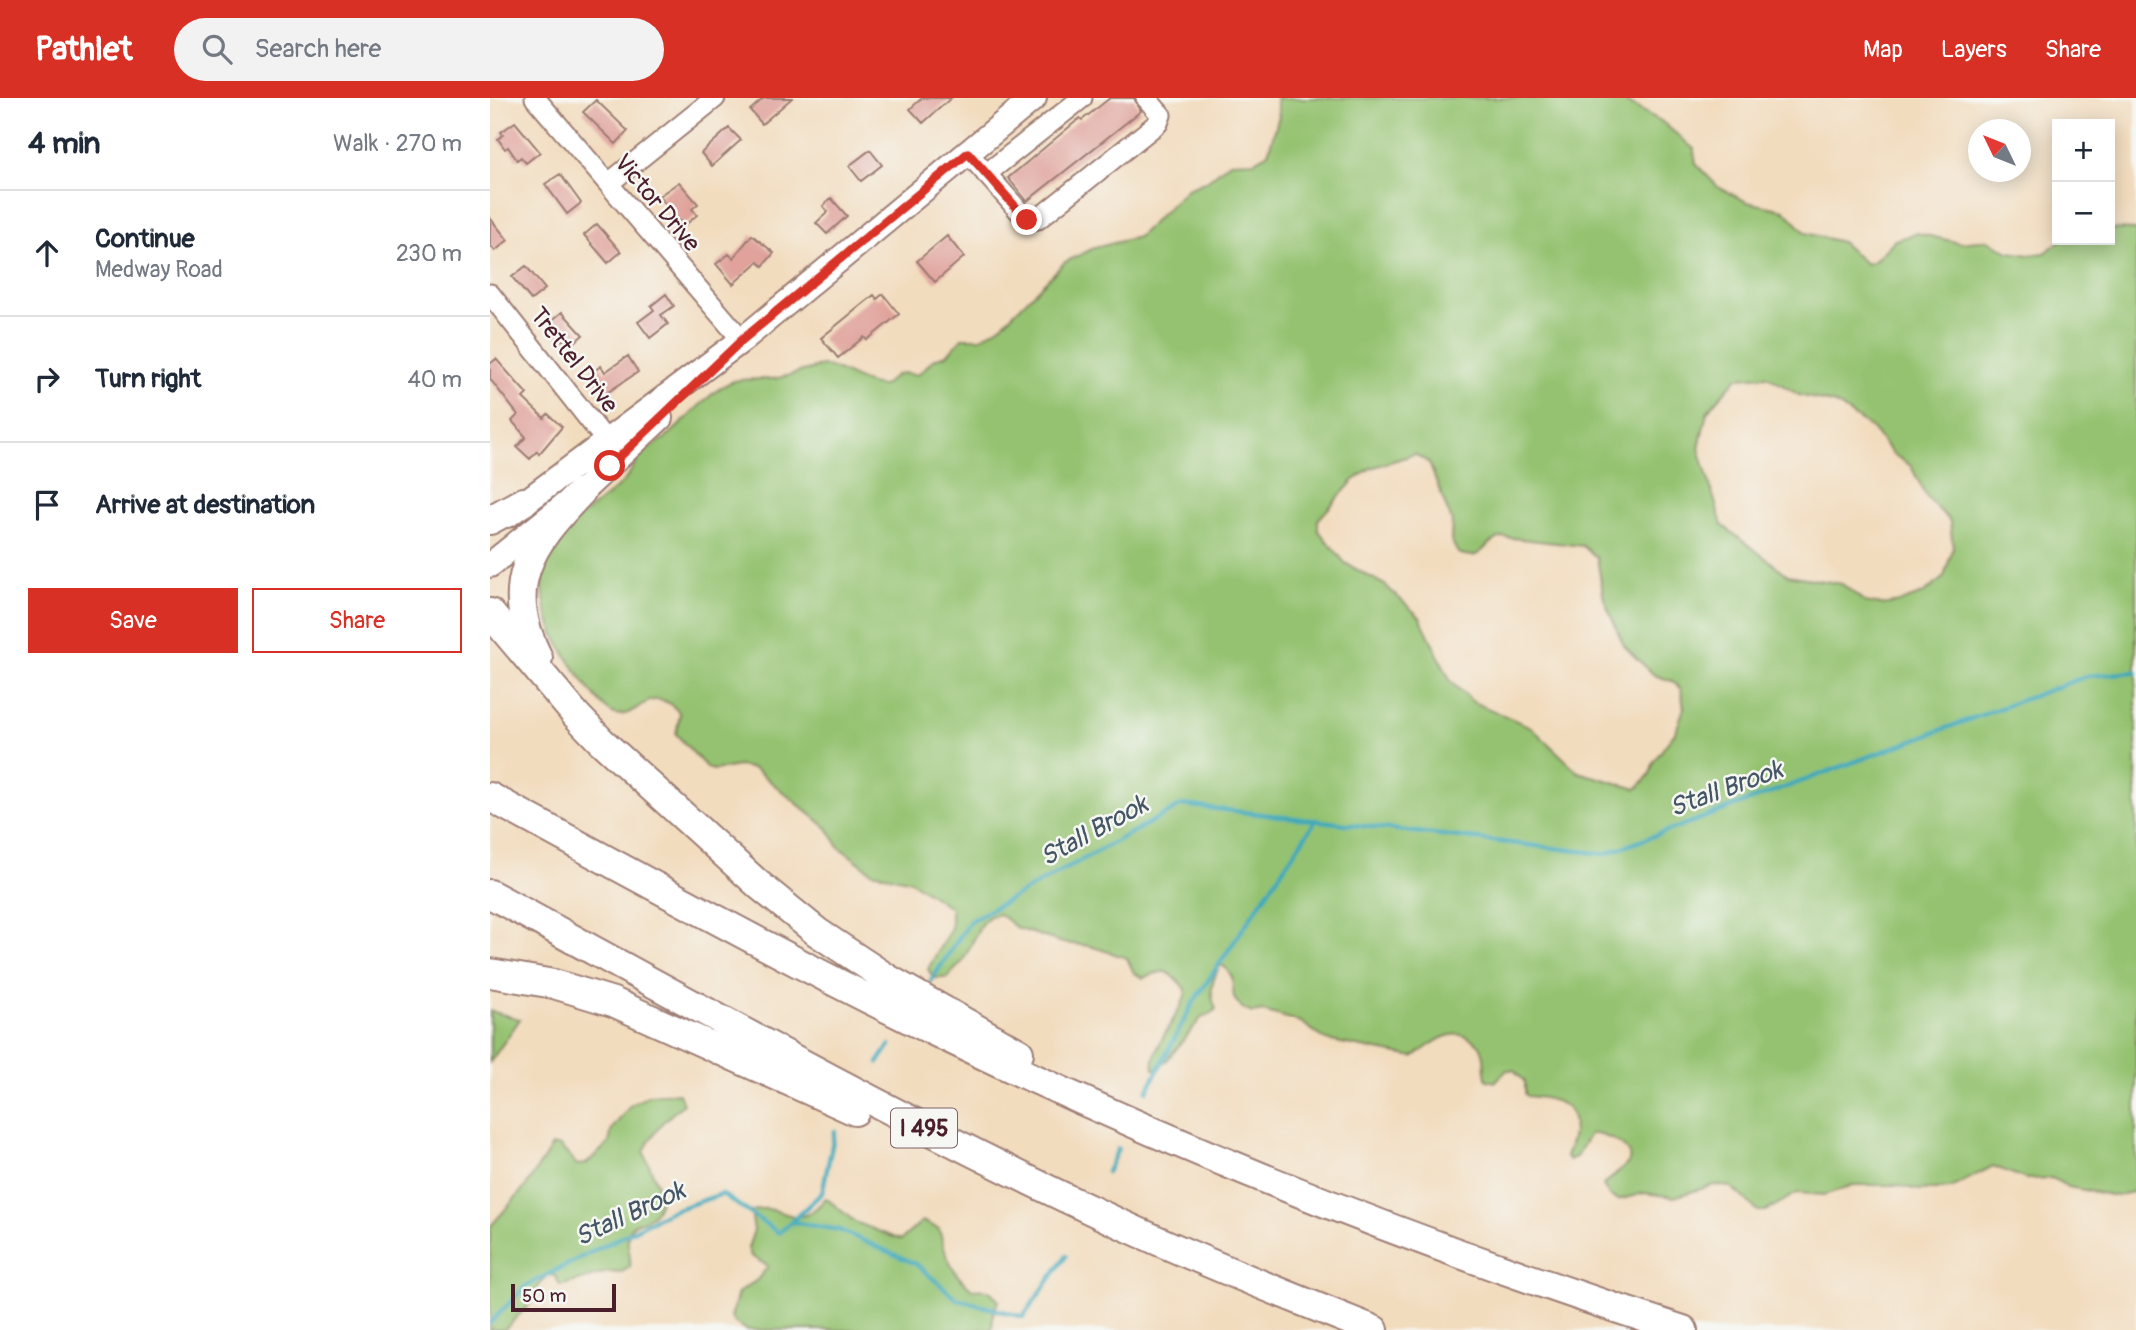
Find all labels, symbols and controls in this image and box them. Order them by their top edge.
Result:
search box [174,18,664,81]
text: Pathlet [35,29,132,70]
icon: search [198,30,236,68]
text: Search here [254,33,381,65]
text: Map [1863,35,1903,64]
text: Layers [1941,35,2007,64]
text: Share [2045,35,2101,64]
north arrow [1968,119,2031,182]
map controls [2052,119,2115,245]
button: + [2052,119,2115,182]
text: 4 min [28,125,101,162]
text: Walk · 270 m [333,129,462,158]
street label: Victor Drive [608,148,706,258]
button: − [2052,182,2115,245]
route end [1011,204,1042,235]
text: Continue [95,223,195,255]
icon: ahead [28,234,66,272]
text: 230 m [396,239,462,268]
text: Medway Road [95,255,223,284]
street label: Trettel Drive [524,301,624,419]
icon: right [28,360,66,398]
text: Turn right [95,363,201,395]
text: 40 m [408,365,462,394]
route start [594,450,625,481]
icon: arrive [28,486,66,524]
text: Arrive at destination [95,489,315,521]
button: Save [28,588,238,653]
button: Share [252,588,462,653]
water label: Stall Brook [1665,753,1789,824]
water label: Stall Brook [1035,787,1155,874]
road number: I 495 [891,1108,957,1148]
water label: Stall Brook [570,1174,692,1253]
scale bar [511,1281,616,1313]
text: 50 m [522,1284,566,1308]

